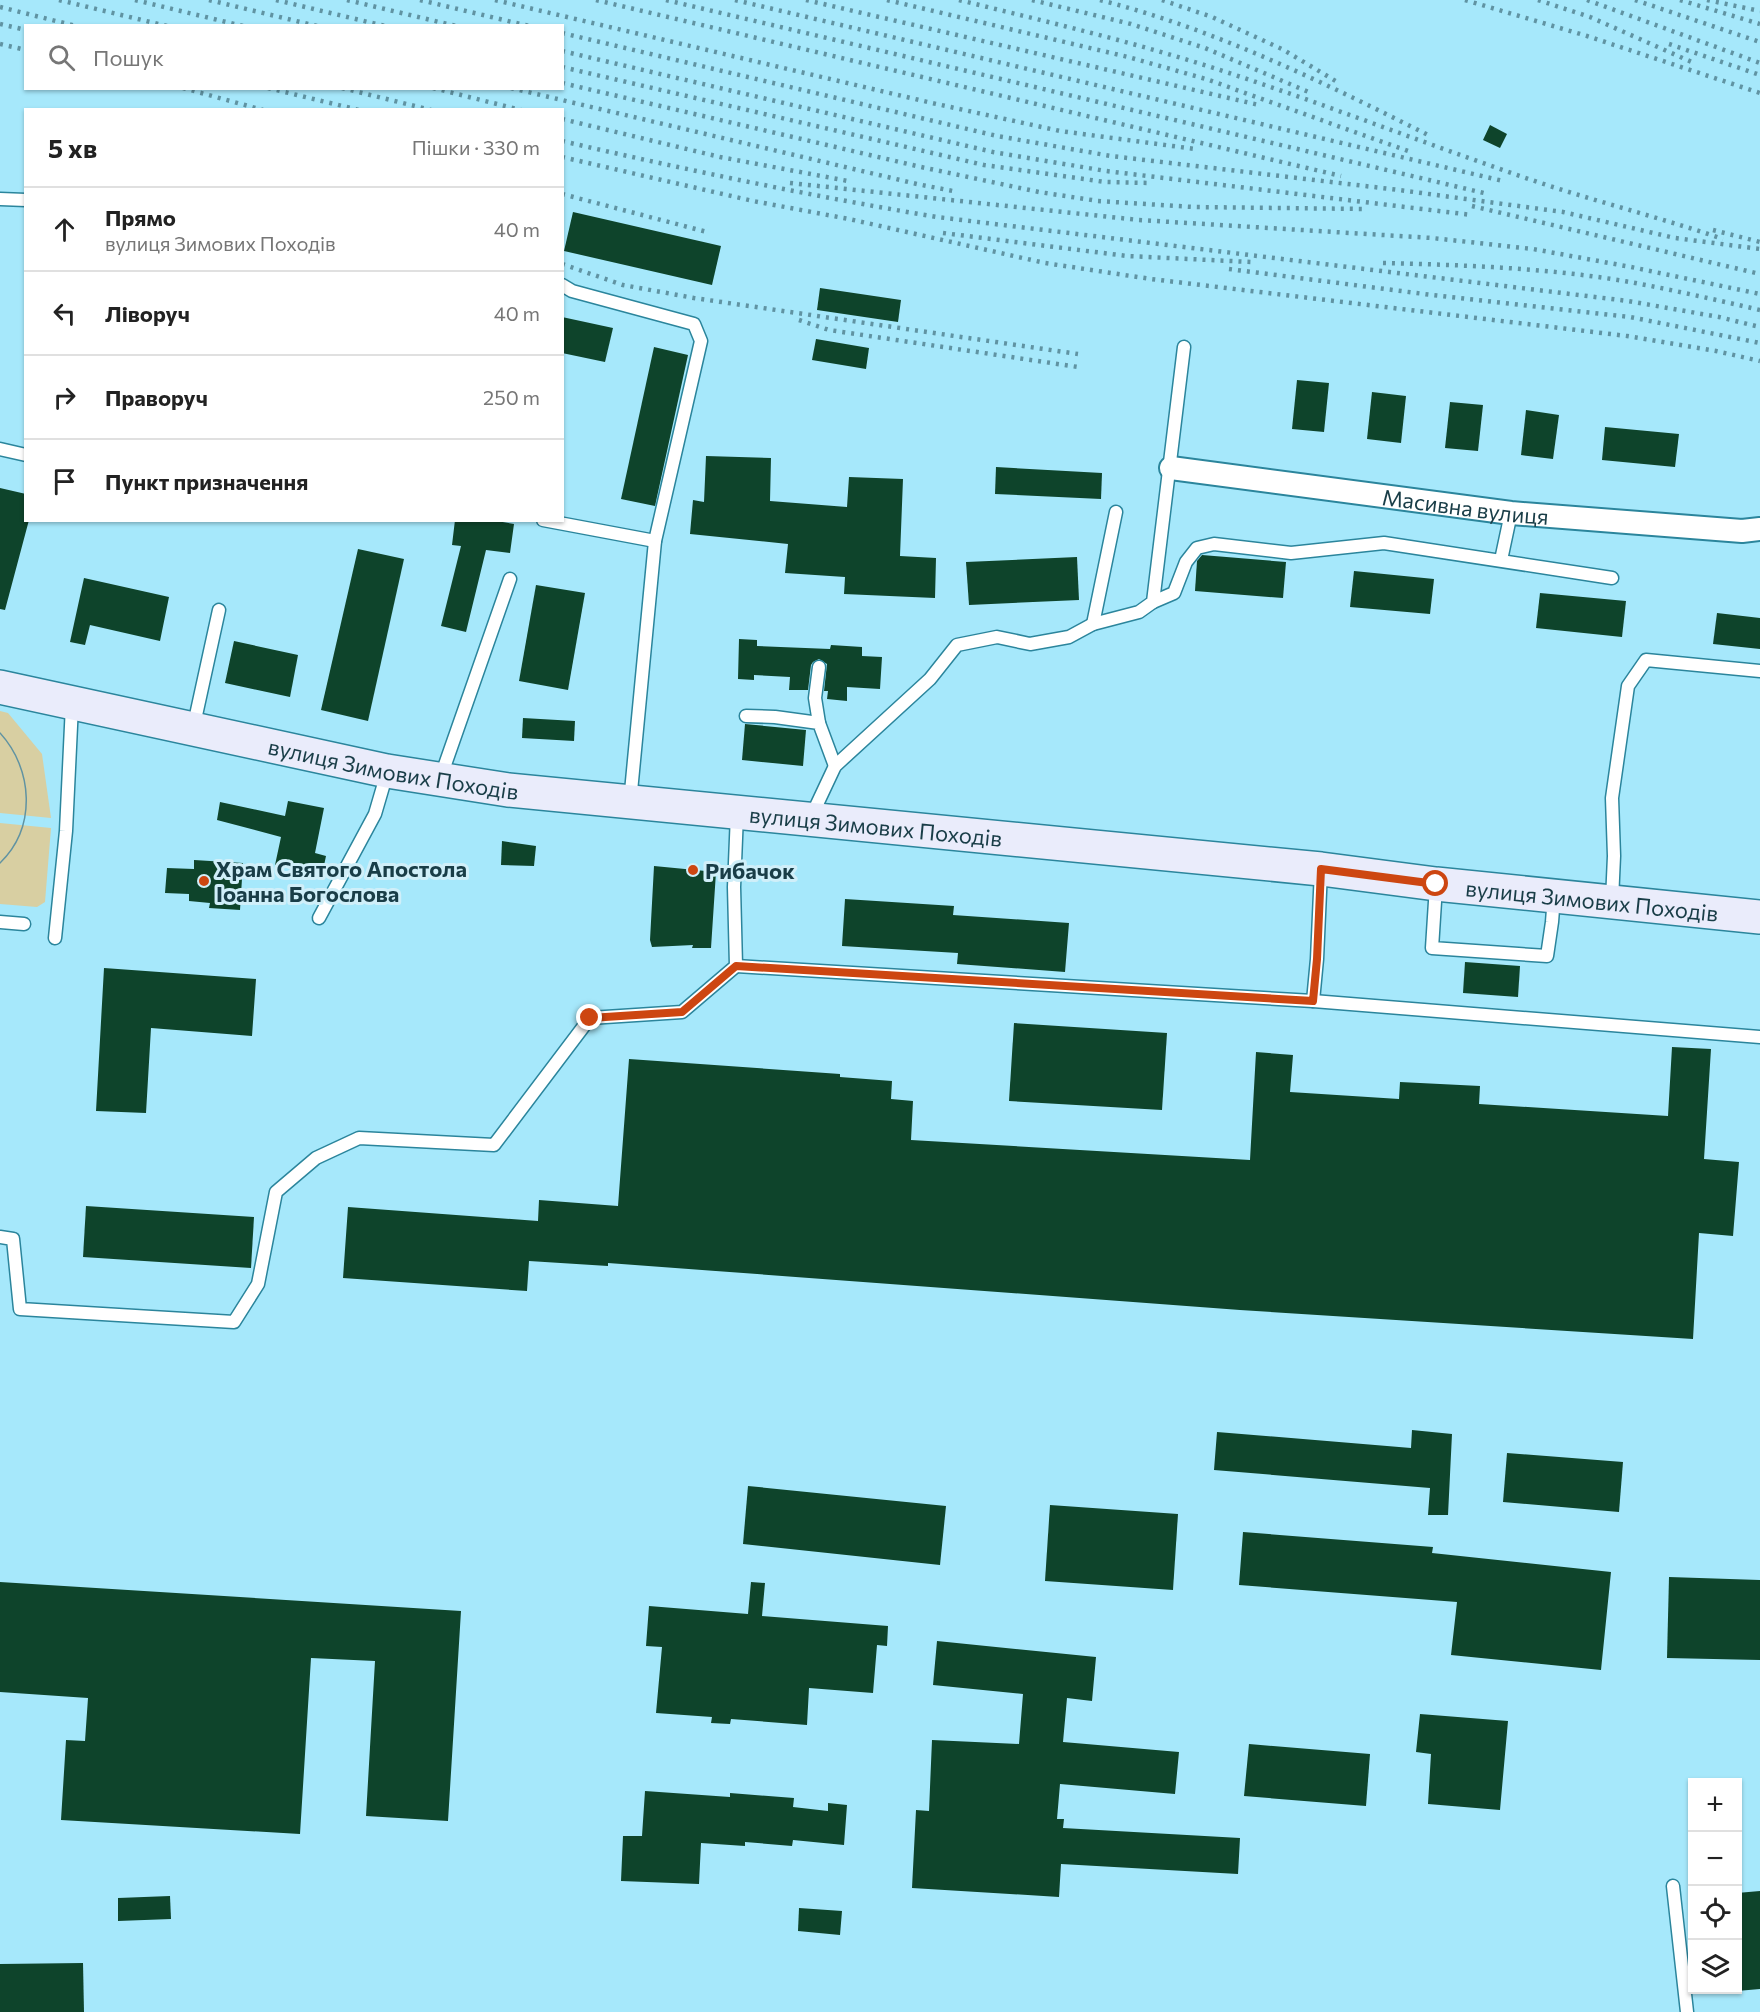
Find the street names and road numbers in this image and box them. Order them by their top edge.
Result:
street label: Масивна вулиця [1381,483,1550,529]
street label: вулиця Зимових Походів [266,732,520,804]
street label: вулиця Зимових Походів [748,800,1003,851]
street label: вулиця Зимових Походів [1464,874,1720,926]

